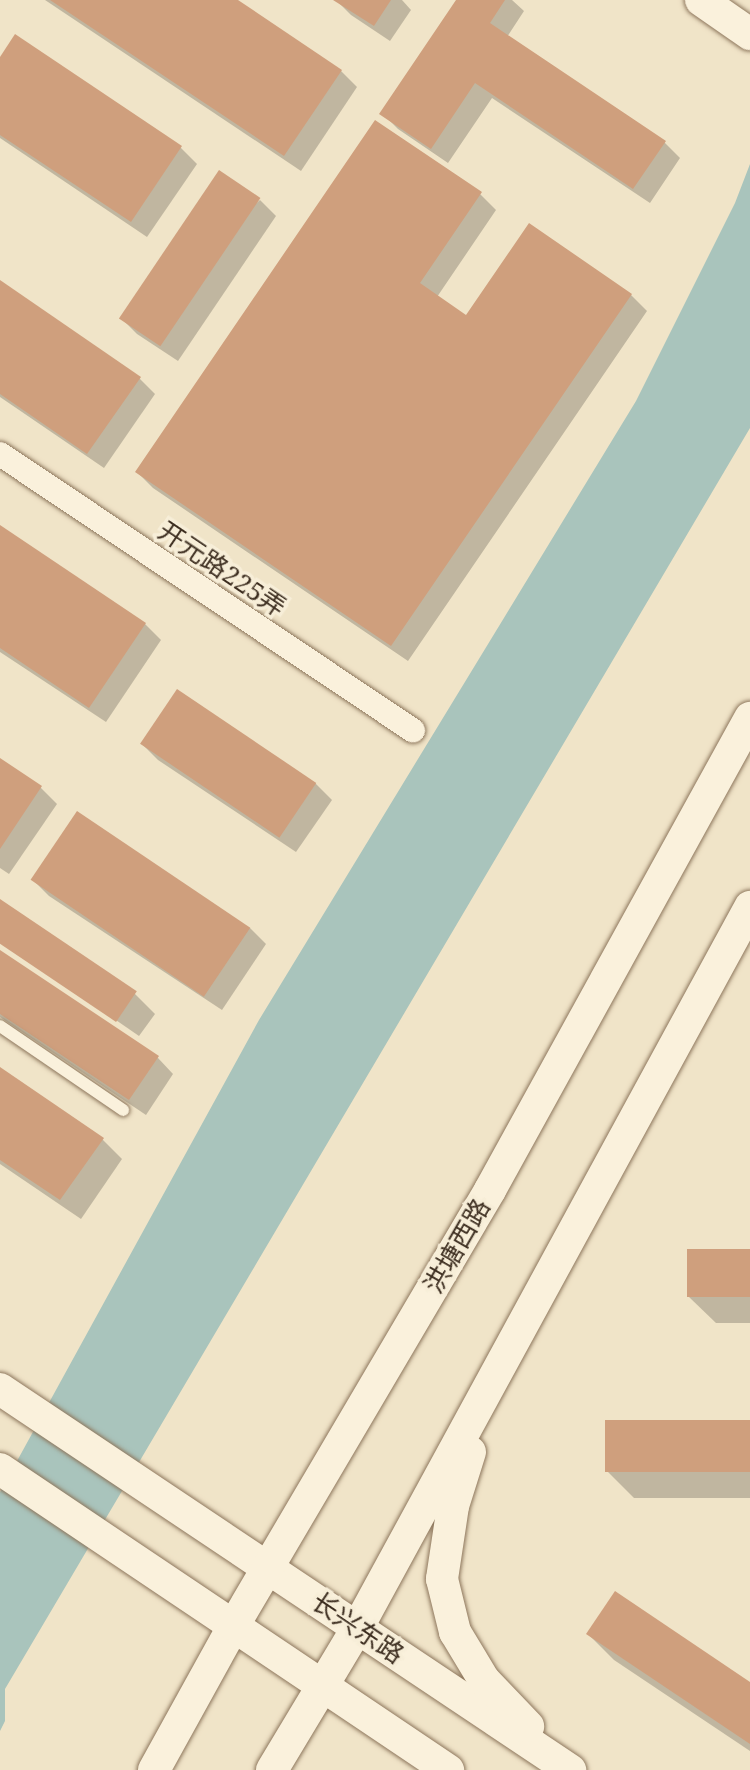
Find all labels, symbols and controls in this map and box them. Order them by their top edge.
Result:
street label: 开元路225弄 [152,515,292,623]
street label: 洪塘西路 [417,1193,497,1299]
street label: 长兴东路 [306,1586,410,1670]

